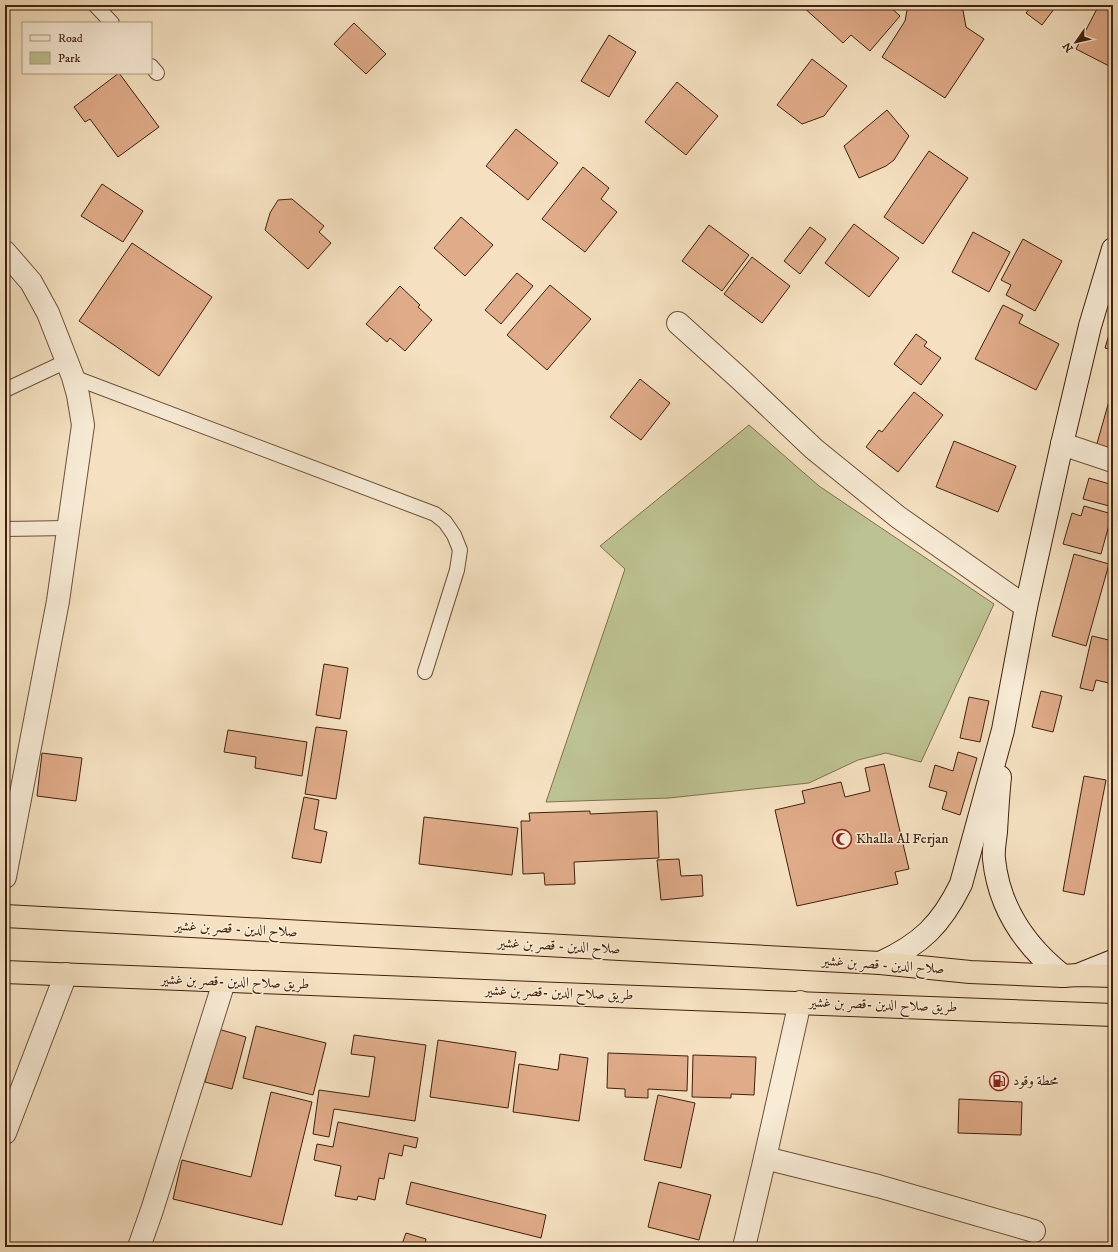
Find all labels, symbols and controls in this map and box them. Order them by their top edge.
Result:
legend [22,22,152,74]
north arrow [1056,22,1096,62]
text: Road [58,31,83,46]
text: N [1060,39,1077,55]
text: Park [58,51,80,66]
mosque icon: Khalla Al Ferjan [831,828,853,850]
place label: Khalla Al Ferjan [856,830,949,848]
street label: صلاح الدين - قصر بن غشير [172,917,298,944]
street label: صلاح الدين - قصر بن غشير [495,934,621,961]
street label: صلاح الدين - قصر بن غشير [819,952,945,981]
street label: طريق صلاح الدين -قصر بن غشير [158,970,310,997]
street label: طريق صلاح الدين -قصر بن غشير [482,981,634,1008]
street label: طريق صلاح الدين -قصر بن غشير [806,993,958,1020]
fuel station icon: محطة وقود [988,1070,1010,1092]
place label: محطة وقود [1013,1072,1059,1090]

